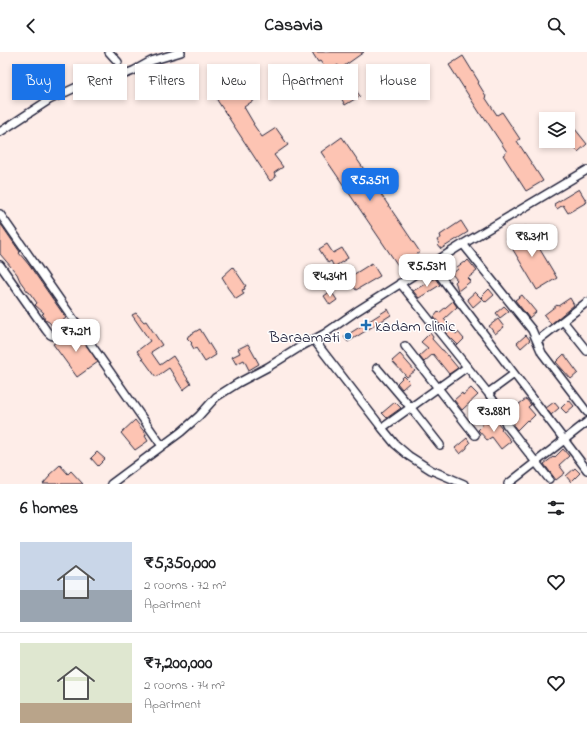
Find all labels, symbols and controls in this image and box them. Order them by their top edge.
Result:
text: Casavia [264,13,323,39]
icon: back [20,15,42,37]
icon: search [545,15,567,37]
chip: Buy [12,64,65,100]
chip: Rent [73,64,127,100]
chip: Filters [135,64,199,100]
chip: New [207,64,260,100]
chip: Apartment [268,64,358,100]
chip: House [366,64,430,100]
map controls [539,112,575,148]
button: layers [539,112,575,148]
pin: ₹5.35M [337,168,403,202]
text: ₹5.35M [351,171,389,190]
pin: ₹8.31M [499,224,565,258]
text: ₹8.31M [516,227,548,246]
pin: ₹5.53M [394,254,460,288]
text: ₹5.53M [408,257,446,276]
pin: ₹4.34M [297,264,363,298]
text: ₹4.34M [313,267,347,286]
place label: kadam clinic [375,315,456,339]
pin: ₹7.2M [48,319,104,353]
marker: kadam clinic [360,319,372,331]
text: ₹7.2M [61,322,91,341]
place label: Baraamati [268,326,340,350]
marker: Baraamati [343,331,353,341]
pin: ₹3.88M [461,399,527,433]
text: ₹3.88M [477,402,511,421]
text: 6 homes [20,496,78,521]
icon: filters [545,497,567,519]
text: ₹5,350,000 [144,551,216,576]
icon: home [52,558,100,606]
icon: heart [545,571,567,593]
text: 2 rooms · 72 m² [144,576,226,595]
text: Apartment [144,595,201,614]
text: ₹7,200,000 [144,651,212,676]
icon: home [52,659,100,707]
icon: heart [545,672,567,694]
text: 2 rooms · 74 m² [144,676,225,695]
text: Apartment [144,695,201,714]

